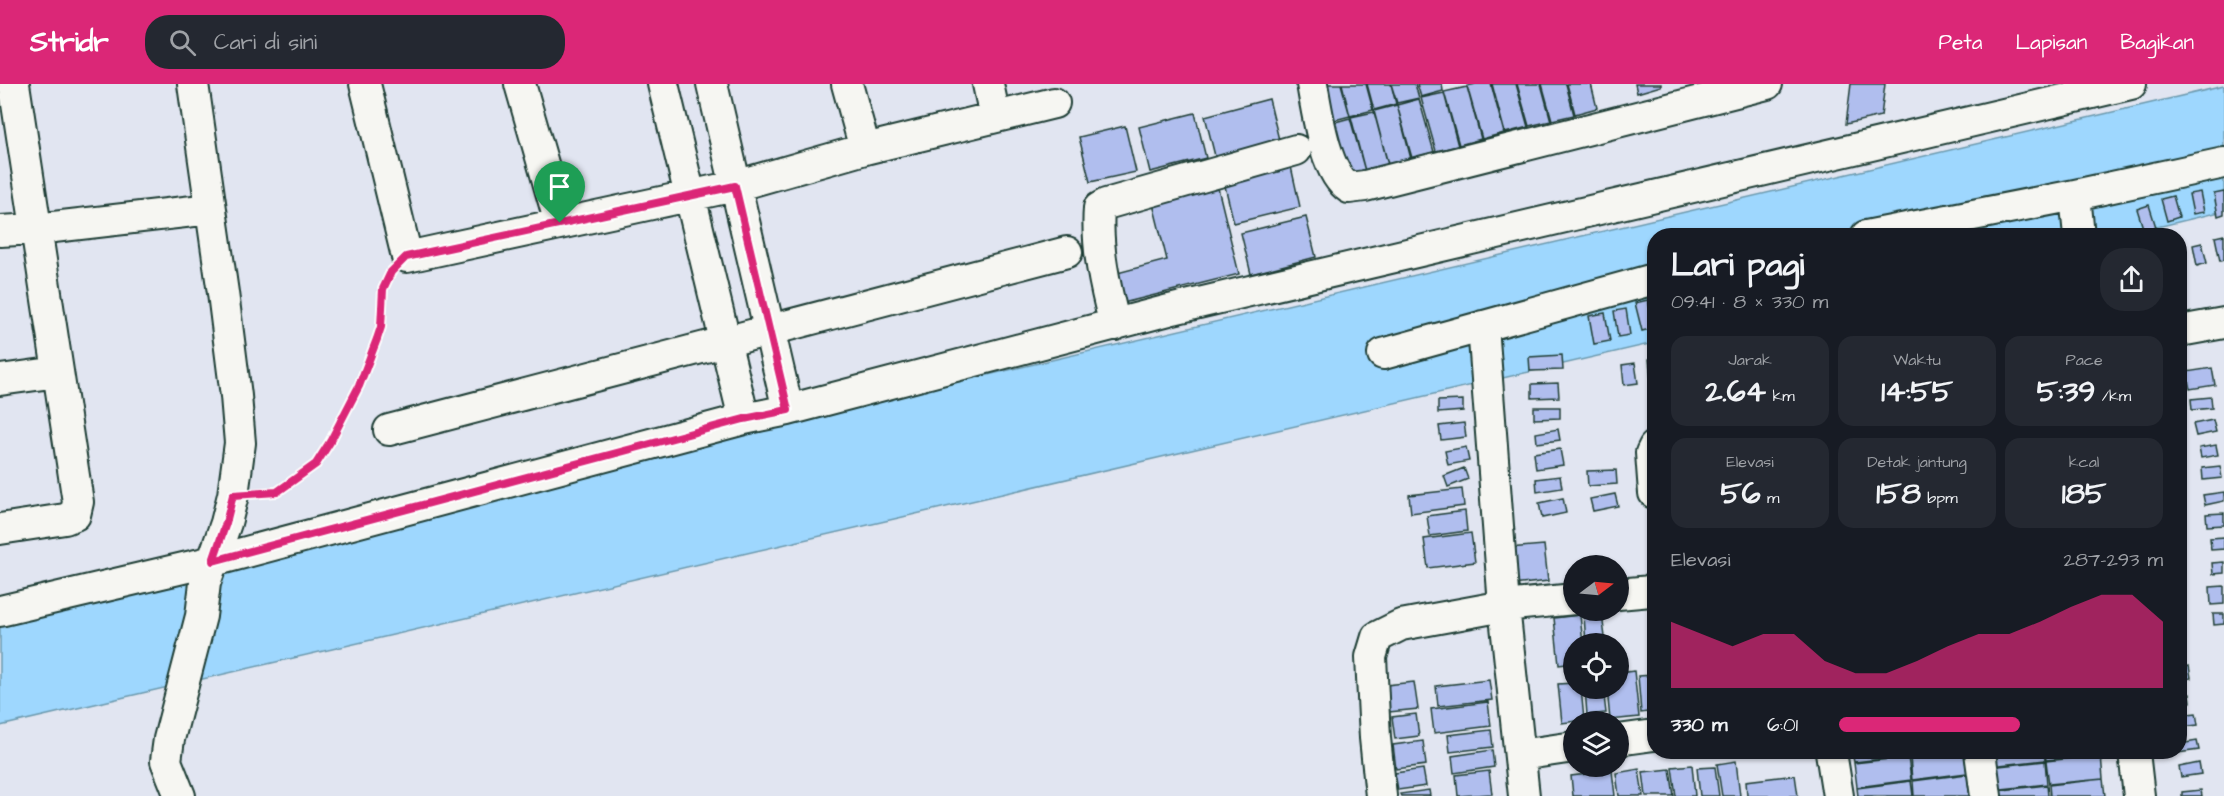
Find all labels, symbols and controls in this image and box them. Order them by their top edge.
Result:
search box [145,15,565,69]
text: Stridr [30,23,109,62]
icon: search [166,26,199,59]
text: Cari di sini [214,27,317,58]
text: Peta [1939,28,1982,57]
text: Lapisan [2015,28,2087,57]
text: Bagikan [2120,28,2194,57]
pin [534,161,585,223]
icon: arrive [543,170,576,203]
text: Lari pagi [1671,242,1804,288]
button: share [2100,248,2163,311]
text: 09:41 · 8 × 330 m [1671,288,1828,316]
text: Jarak [1728,349,1772,371]
text: Waktu [1893,349,1941,371]
text: Pace [2065,349,2103,371]
text: 2.64 [1705,371,1766,413]
text: 14:55 [1881,371,1953,413]
text: 5:39 [2037,371,2095,413]
text: km [1766,385,1795,407]
text: /km [2095,385,2131,407]
text: Elevasi [1726,451,1774,473]
text: Detak jantung [1867,451,1967,473]
text: kcal [2069,451,2099,473]
text: 56 [1721,473,1761,515]
text: 158 [1876,473,1921,515]
text: 185 [2062,473,2106,515]
text: m [1761,487,1779,509]
text: bpm [1921,487,1958,509]
text: Elevasi [1671,546,1730,574]
text: 287–293 m [2063,546,2163,574]
north arrow [1563,555,1629,621]
map controls [1563,555,1629,777]
button: locate [1563,633,1629,699]
button: layers [1563,711,1629,777]
text: 330 m [1671,711,1728,739]
text: 6:01 [1767,711,1798,739]

